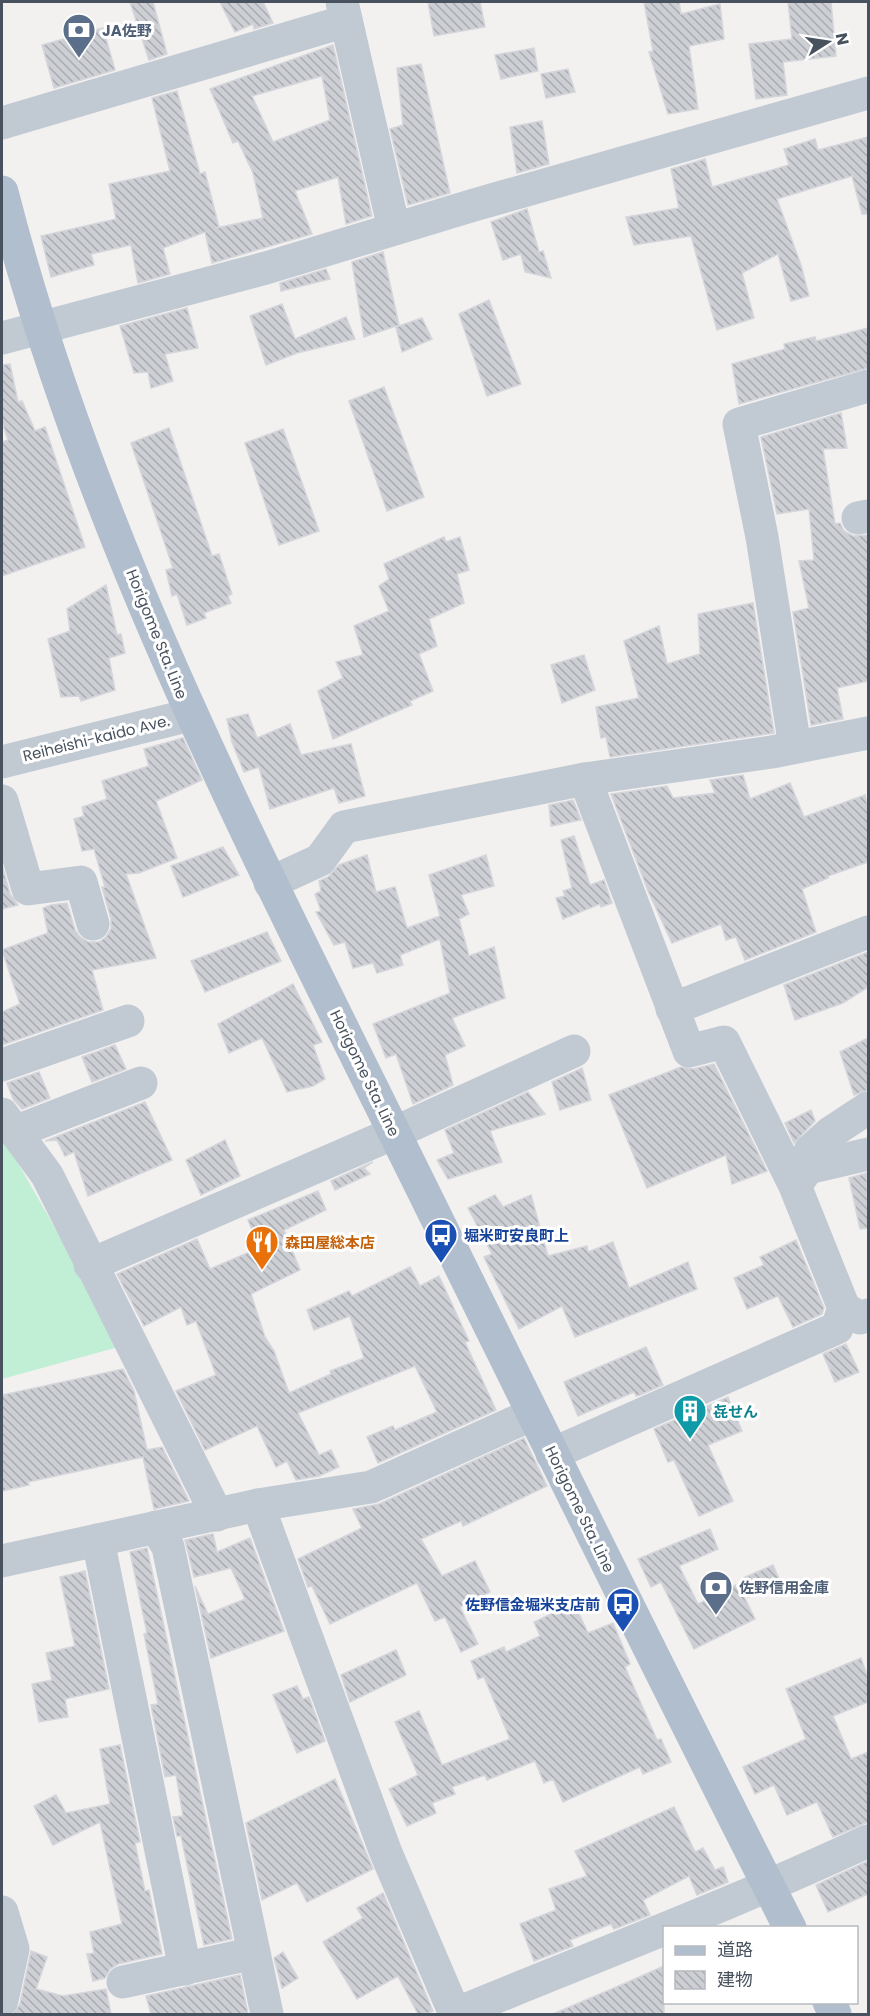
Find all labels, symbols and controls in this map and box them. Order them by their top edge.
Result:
bank icon: JA佐野 [61,12,97,59]
north arrow [798,12,858,72]
place label: JA佐野 [102,20,152,41]
text: N [830,31,855,47]
street label: Horigome Sta. Line [121,566,193,702]
street label: Reiheishi-kaido Ave. [21,710,171,766]
street label: Horigome Sta. Line [325,1006,405,1140]
bus stop icon: 堀米町安良町上 [423,1217,459,1264]
restaurant icon: 森田屋総本店 [244,1224,280,1271]
place label: 堀米町安良町上 [464,1225,569,1246]
place label: 森田屋総本店 [285,1232,375,1253]
building icon: 㐂せん [672,1393,708,1440]
place label: 㐂せん [713,1401,758,1422]
street label: Horigome Sta. Line [540,1442,620,1576]
bank icon: 佐野信用金庫 [698,1569,734,1616]
place label: 佐野信用金庫 [739,1577,829,1598]
bus stop icon: 佐野信金堀米支店前 [605,1586,641,1633]
place label: 佐野信金堀米支店前 [465,1594,600,1615]
legend [663,1926,858,2004]
text: 道路 [717,1937,753,1962]
text: 建物 [717,1967,753,1992]

